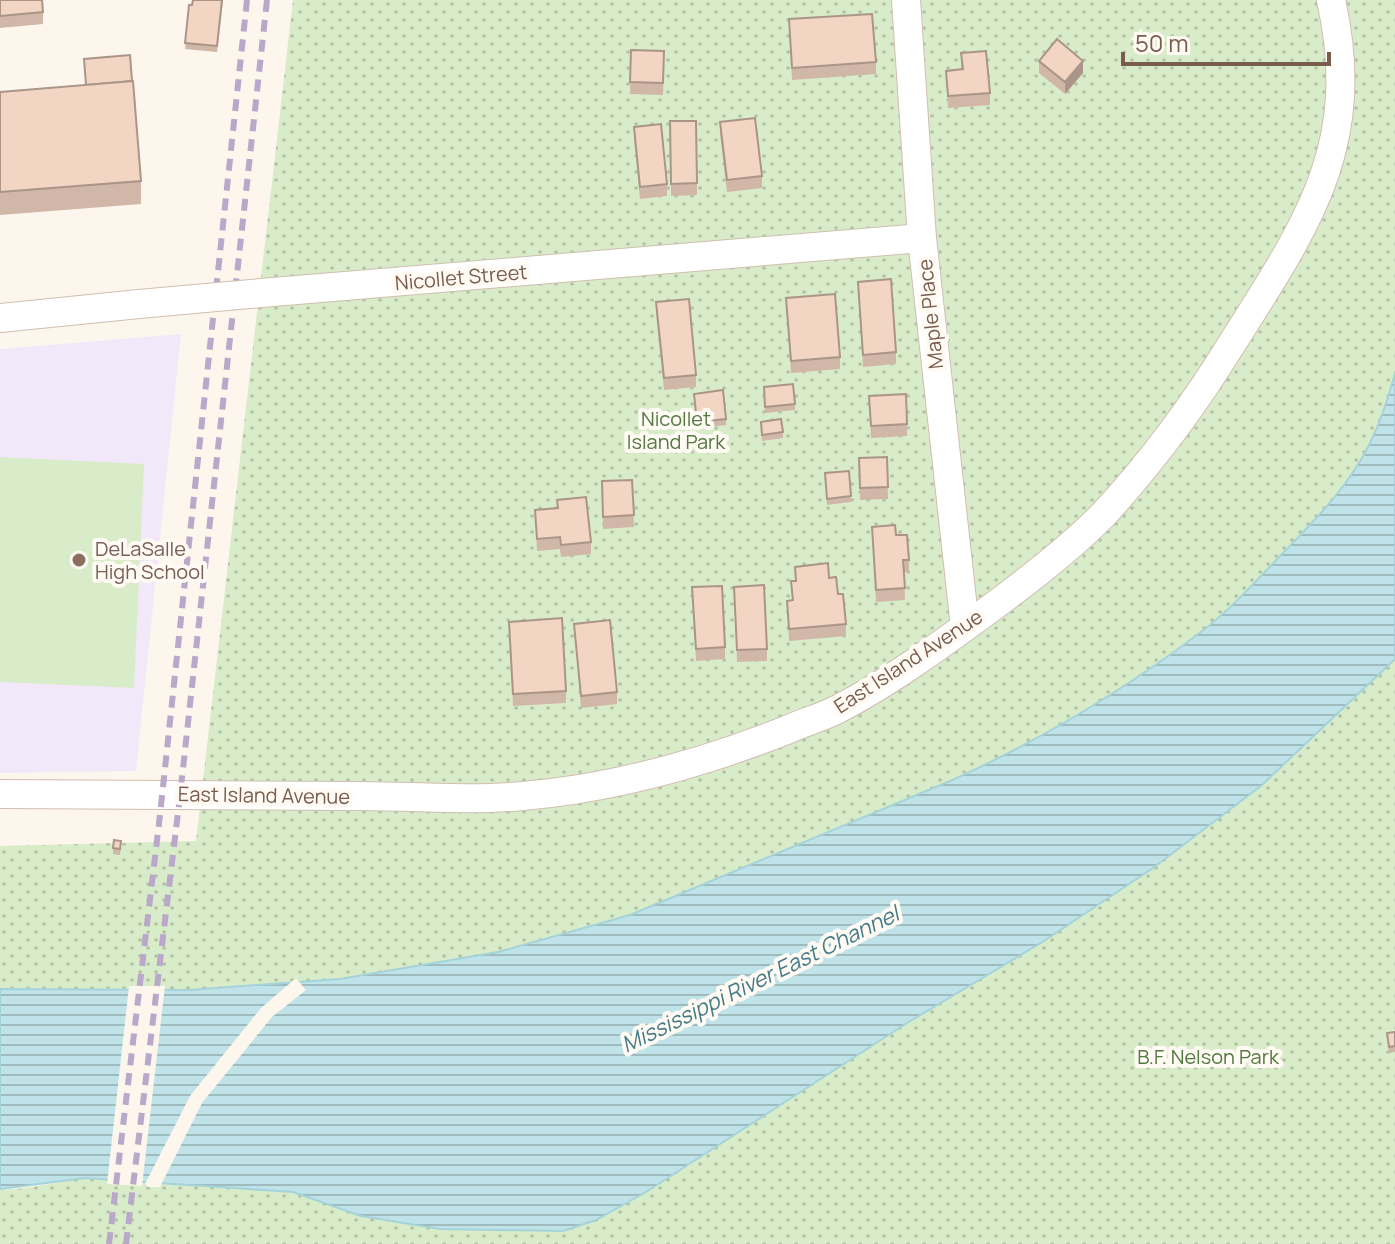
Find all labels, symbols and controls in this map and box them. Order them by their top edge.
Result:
scale bar [1123,16,1329,66]
text: 50 m [1135,26,1189,59]
street label: Nicollet Street [394,258,528,296]
street label: Maple Place [911,258,949,370]
park label: Nicollet Island Park [627,405,726,455]
place label: DeLaSalle High School [95,535,205,585]
marker: DeLaSalle High School [70,551,88,569]
street label: East Island Avenue [828,603,988,719]
street label: East Island Avenue [178,780,350,810]
water label: Mississippi River East Channel [616,897,906,1059]
park label: B.F. Nelson Park [1137,1043,1280,1070]

